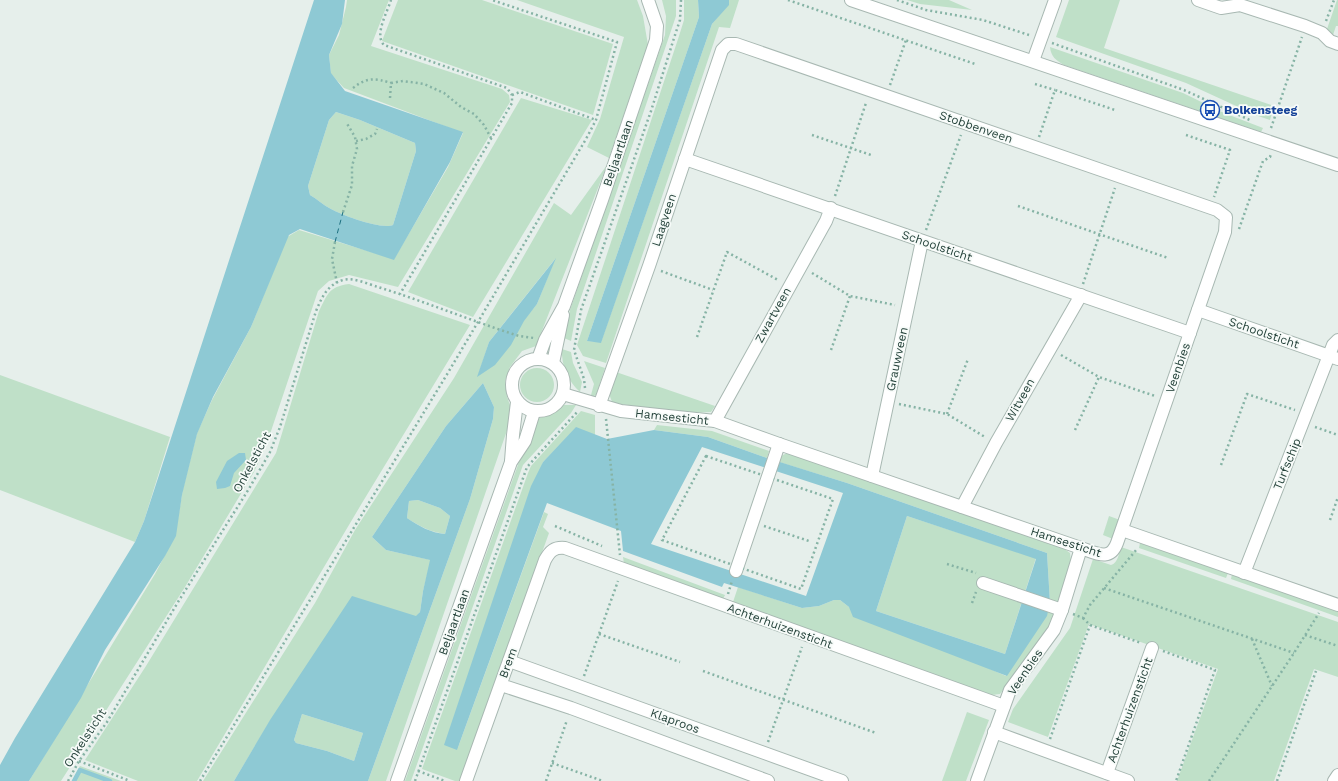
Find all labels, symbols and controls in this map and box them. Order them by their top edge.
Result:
bus stop icon: Bolkensteeg [1199,99,1221,121]
place label: Bolkensteeg [1224,103,1297,117]
street label: Stobbenveen [937,108,1015,146]
street label: Beljaartlaan [600,118,636,188]
street label: Laagveen [649,192,679,248]
street label: Schoolsticht [900,227,974,265]
street label: Zwartveen [752,285,794,345]
street label: Schoolsticht [1227,314,1301,352]
street label: Grauwveen [883,326,911,392]
street label: Veenbies [1163,341,1193,395]
street label: Witveen [1002,376,1038,424]
street label: Hamsesticht [635,406,709,428]
street label: Onkelsticht [230,429,274,495]
street label: Turfschip [1270,436,1304,492]
street label: Hamsesticht [1029,524,1103,560]
street label: Beljaartlaan [436,587,472,657]
street label: Achterhuizensticht [725,600,835,652]
street label: Brem [496,646,520,680]
street label: Veenbies [1005,646,1045,698]
street label: Achterhuizensticht [1104,655,1156,765]
street label: Onkelsticht [61,706,109,770]
street label: Klaproos [649,706,701,736]

